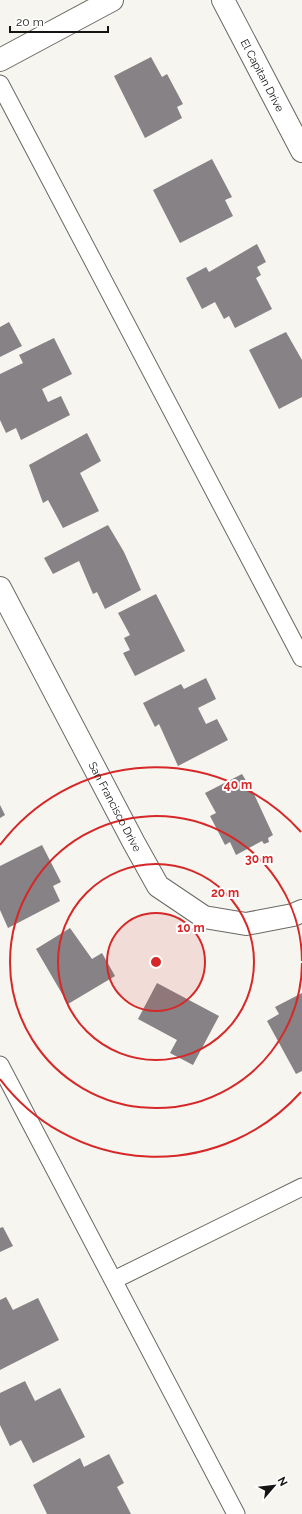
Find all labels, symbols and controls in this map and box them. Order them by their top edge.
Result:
scale bar [10,8,108,34]
text: 20 m [16,15,44,29]
street label: El Capitan Drive [238,37,287,115]
street label: San Francisco Drive [86,760,144,855]
text: 40 m [224,778,252,792]
text: 30 m [245,852,273,866]
text: 20 m [211,886,239,900]
text: 10 m [177,921,205,935]
centre of rings [149,955,163,969]
north arrow [254,1466,294,1506]
text: N [275,1475,290,1488]

